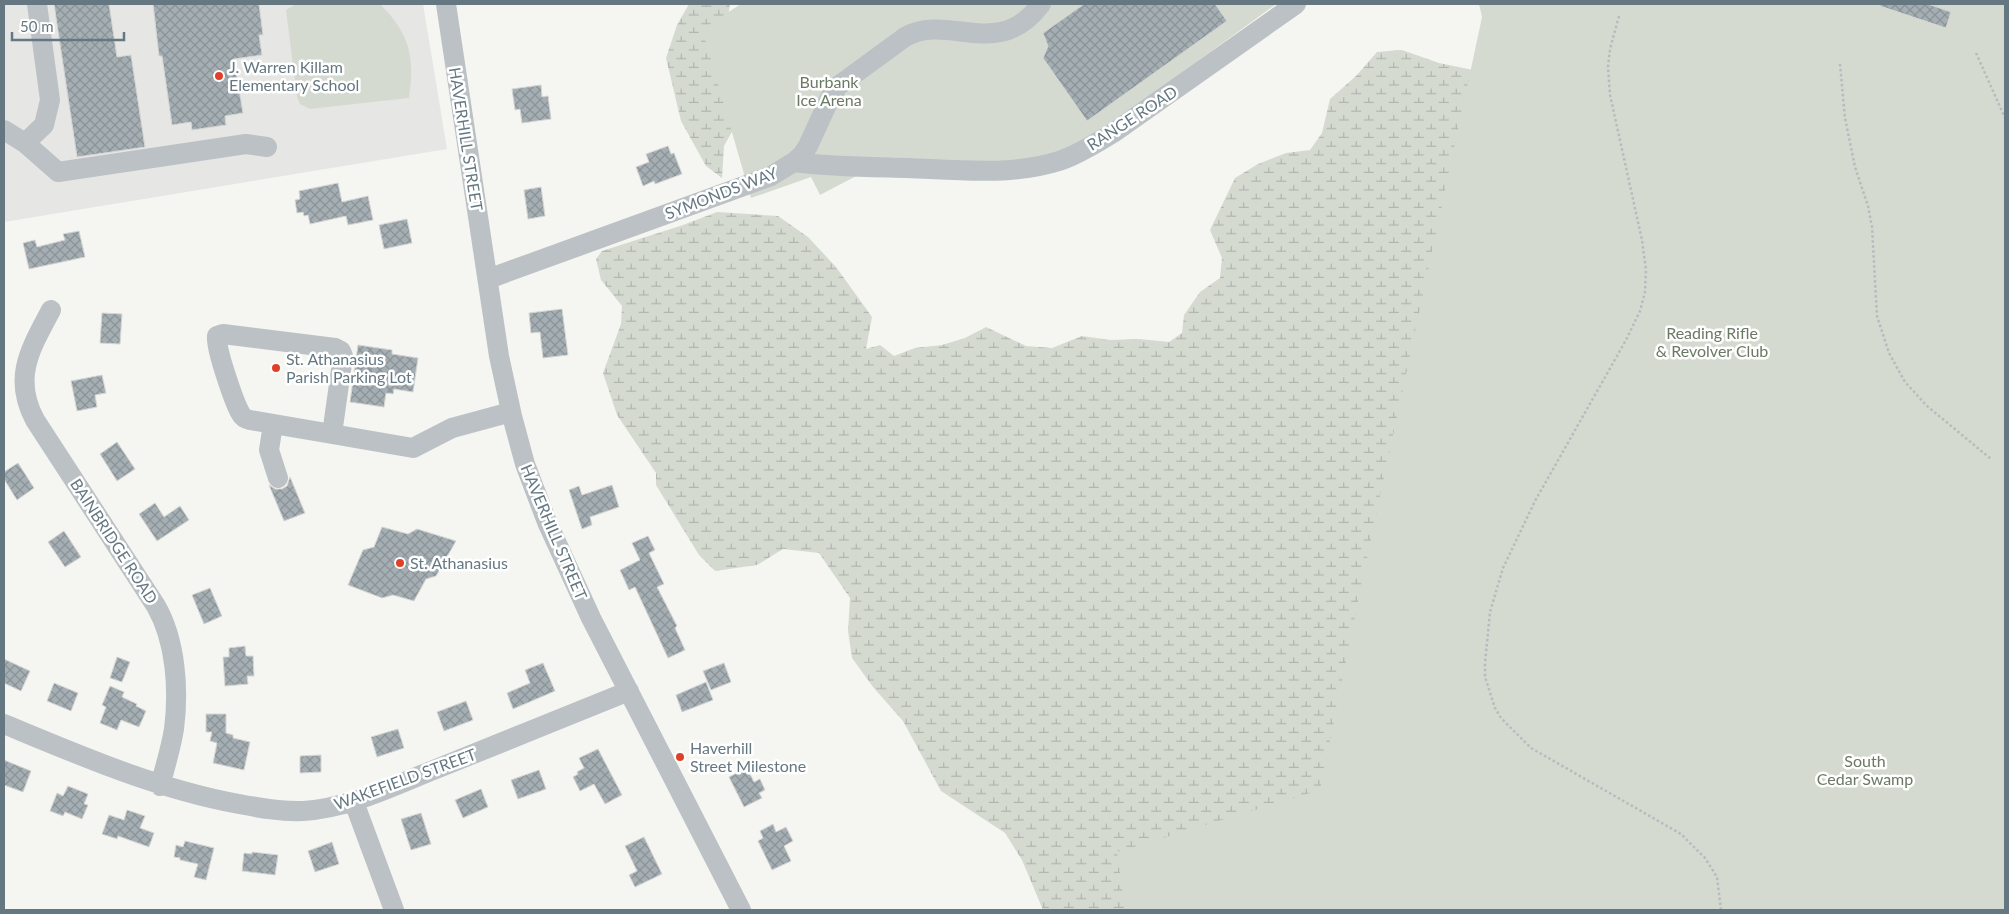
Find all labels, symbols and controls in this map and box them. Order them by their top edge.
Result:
scale bar [12,10,125,42]
text: 50 m [20,17,54,35]
place label: J. Warren Killam Elementary School [229,57,359,94]
street label: HAVERHILL STREET [446,66,487,213]
marker: J. Warren Killam Elementary School [213,70,225,82]
park label: Burbank Ice Arena [796,72,862,109]
street label: RANGE ROAD [1083,81,1180,154]
street label: SYMONDS WAY [662,162,780,223]
park label: Reading Rifle & Revolver Club [1656,323,1768,360]
place label: St. Athanasius Parish Parking Lot [286,349,412,386]
marker: St. Athanasius Parish Parking Lot [270,362,282,374]
street label: HAVERHILL STREET [517,461,592,603]
street label: BAINBRIDGE ROAD [67,475,162,607]
place label: St. Athanasius [410,553,508,572]
marker: St. Athanasius [394,557,406,569]
place label: Haverhill Street Milestone [690,738,806,775]
street label: WAKEFIELD STREET [331,744,479,813]
marker: Haverhill Street Milestone [674,751,686,763]
park label: South Cedar Swamp [1817,751,1913,788]

